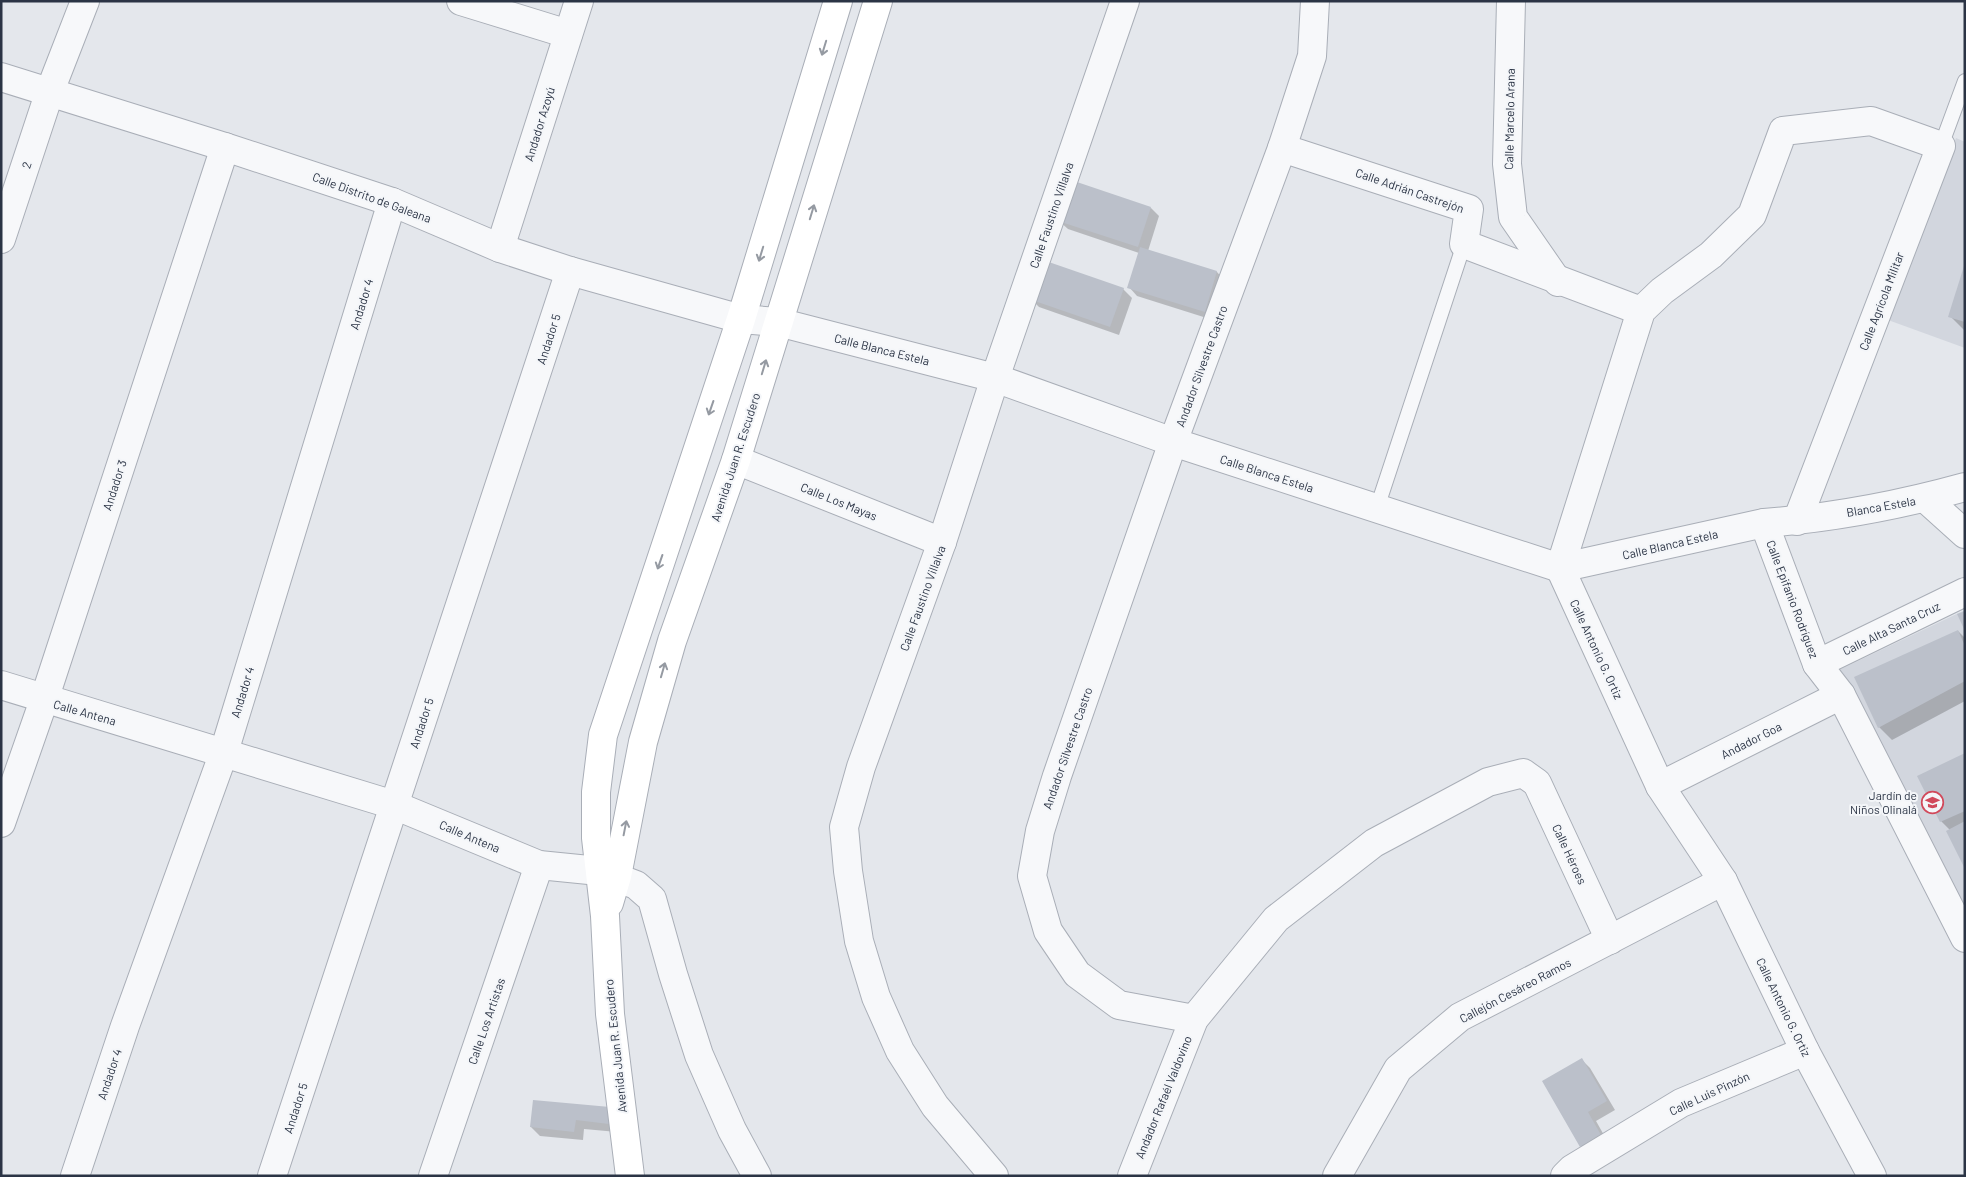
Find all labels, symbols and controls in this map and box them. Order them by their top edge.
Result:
one-way arrow [818,40,828,56]
street label: Calle Marcelo Arana [1501,68,1517,170]
street label: Andador Azoyú [521,85,557,163]
street label: 2 [18,160,34,170]
street label: Calle Faustino Villalva [1026,160,1076,270]
street label: Calle Adrián Castrejón [1354,165,1466,215]
street label: Calle Distrito de Galeana [311,169,433,225]
one-way arrow [808,204,818,220]
one-way arrow [755,245,765,261]
street label: Calle Agrícola Militar [1856,249,1906,352]
street label: Andador 4 [347,277,375,331]
street label: Andador Silvestre Castro [1172,303,1230,429]
street label: Andador 5 [533,312,563,366]
street label: Calle Blanca Estela [833,330,931,368]
one-way arrow [760,359,770,375]
street label: Avenida Juan R. Escudero [708,391,762,523]
one-way arrow [706,400,715,415]
street label: Calle Blanca Estela [1218,451,1316,495]
street label: Andador 3 [99,458,129,512]
street label: Calle Los Mayas [799,479,879,523]
street label: Blanca Estela [1845,493,1917,519]
street label: Calle Blanca Estela [1621,526,1719,562]
street label: Calle Epifanio Rodríguez [1764,538,1822,660]
street label: Calle Faustino Villalva [896,543,948,653]
one-way arrow [654,554,664,570]
street label: Calle Antonio G. Ortiz [1568,597,1626,701]
street label: Calle Alta Santa Cruz [1840,598,1942,658]
one-way arrow [659,663,669,679]
street label: Andador 4 [228,665,256,719]
street label: Andador Silvestre Castro [1039,685,1095,811]
street label: Calle Antena [52,696,118,728]
street label: Andador 5 [406,696,436,750]
street label: Andador Goa [1718,719,1784,761]
place label: Jardín de Niños Olinalá [1850,788,1917,816]
school or university icon: Jardín de Niños Olinalá [1921,790,1945,814]
street label: Calle Antena [438,817,502,855]
one-way arrow [621,821,631,837]
street label: Calle Héroes [1550,822,1590,887]
street label: Callejón Cesáreo Ramos [1457,955,1573,1025]
street label: Calle Antonio G. Ortiz [1754,955,1814,1059]
street label: Calle Los Artistas [465,976,507,1066]
street label: Avenida Juan R. Escudero [601,978,629,1114]
street label: Andador Rafaél Valdovino [1132,1034,1194,1160]
street label: Andador 4 [94,1047,124,1101]
street label: Calle Luis Pinzón [1667,1068,1751,1118]
street label: Andador 5 [280,1081,310,1135]

